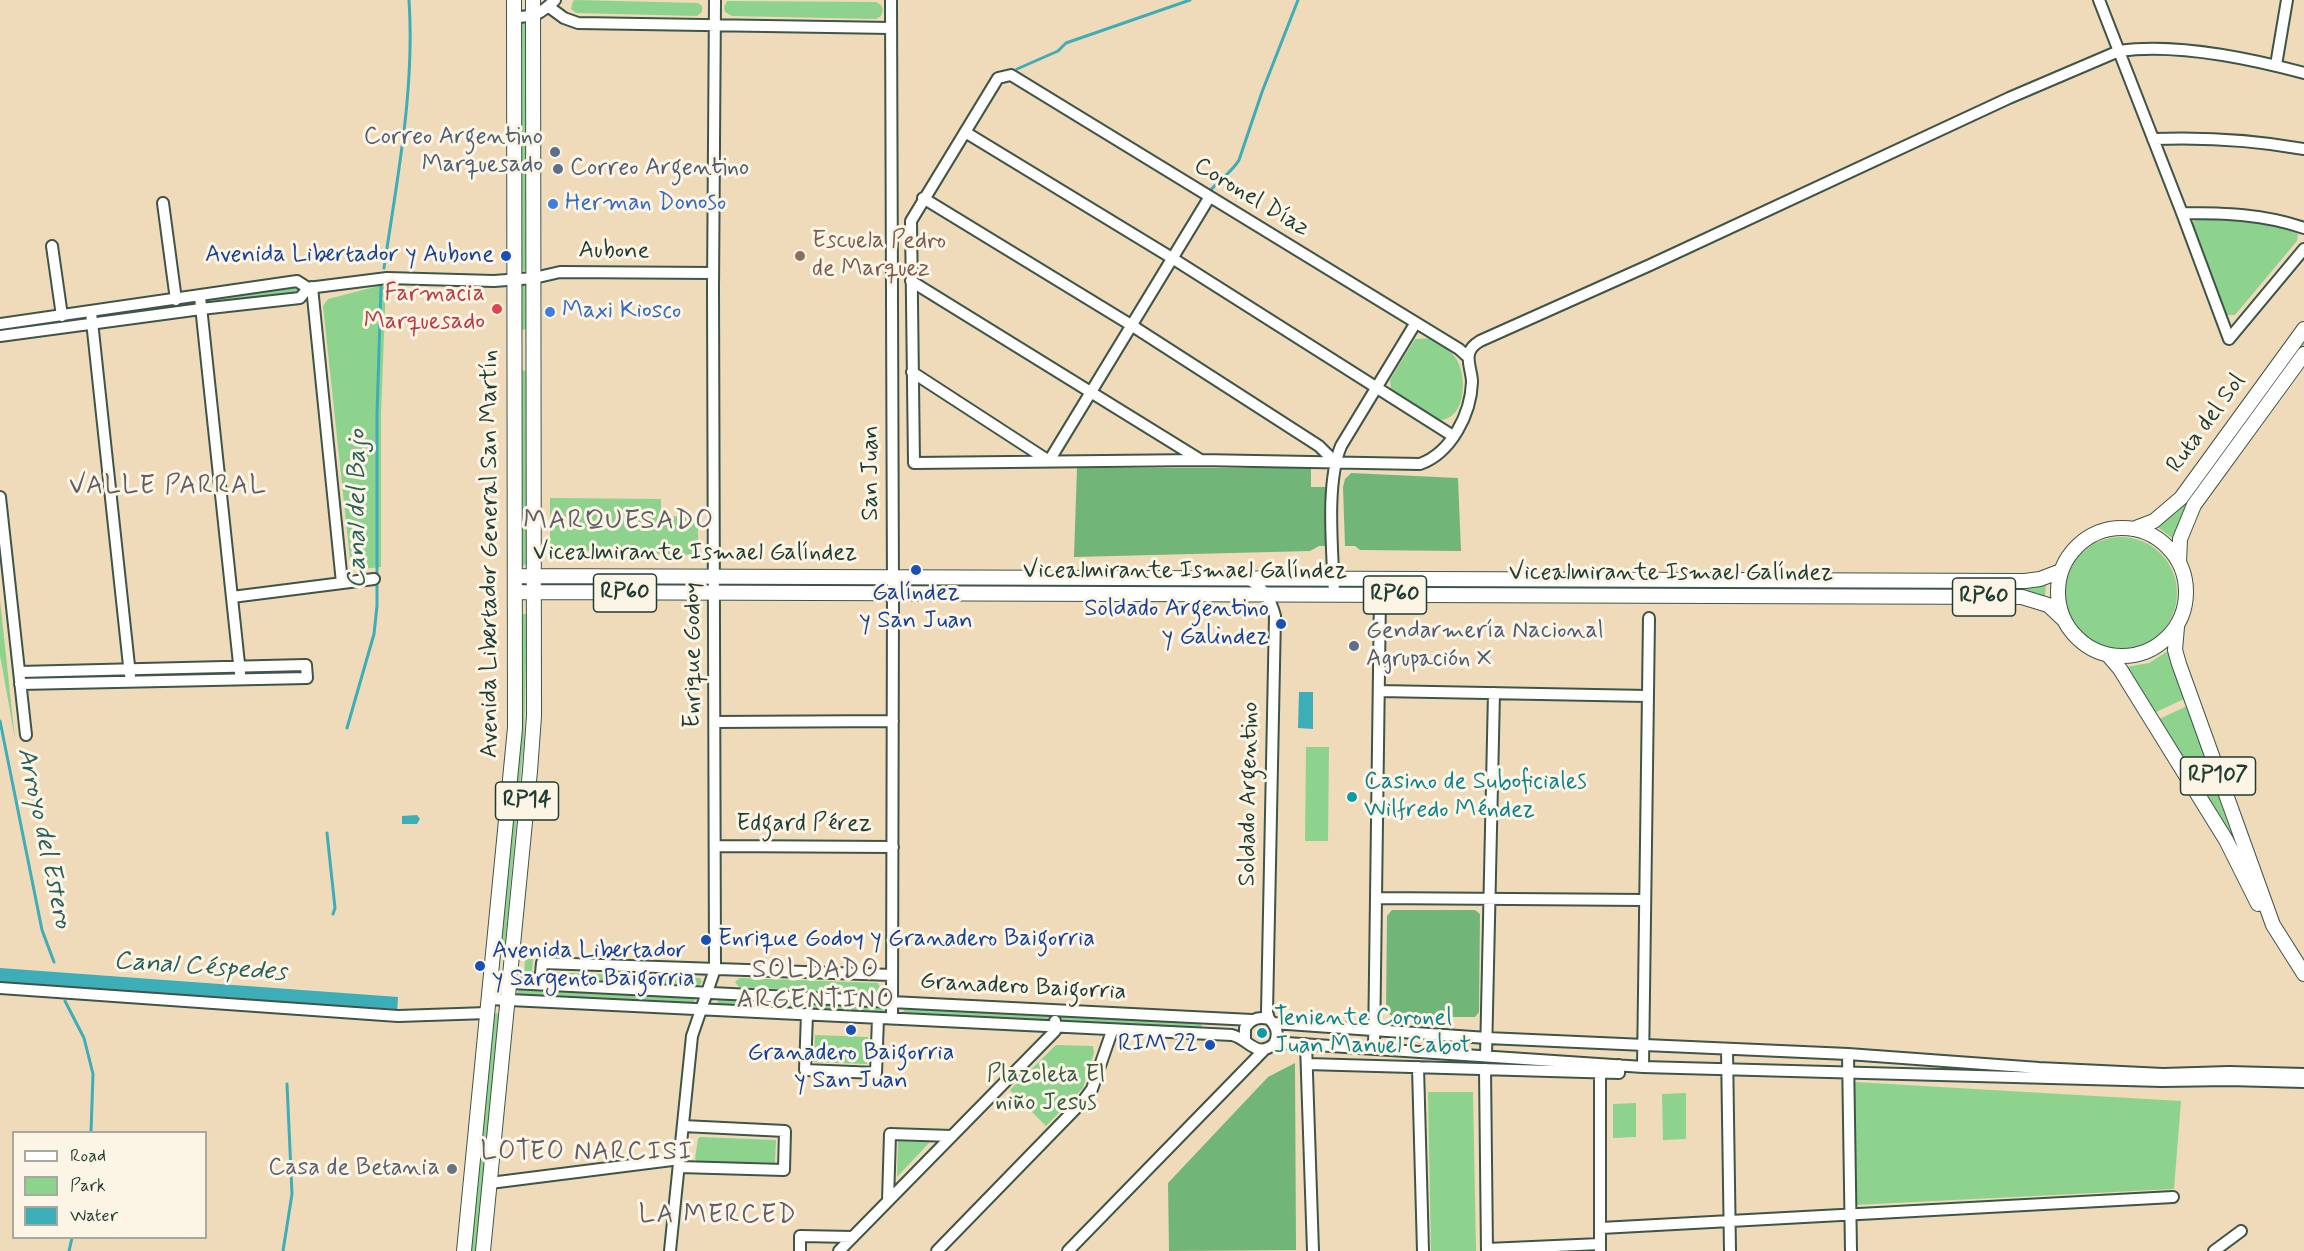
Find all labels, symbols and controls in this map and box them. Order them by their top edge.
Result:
place label: Correo Argentino Marquesado [364,124,543,180]
marker: Correo Argentino Marquesado [548,145,562,159]
street label: Coronel Díaz [1188,152,1314,244]
place label: Correo Argentino [570,155,749,183]
marker: Correo Argentino [551,162,565,176]
place label: Herman Donoso [565,190,726,218]
marker: Herman Donoso [546,197,560,211]
place label: Escuela Pedro de Marquez [812,228,946,284]
street label: Aubone [578,237,650,267]
place label: Avenida Libertador y Aubone [205,242,494,270]
marker: Avenida Libertador y Aubone [499,249,513,263]
marker: Escuela Pedro de Marquez [793,249,807,263]
place label: Farmacia Marquesado [364,281,485,337]
place label: Maxi Kiosco [562,298,681,326]
marker: Farmacia Marquesado [490,302,504,316]
marker: Maxi Kiosco [543,305,557,319]
street label: Avenida Libertador General San Martín [477,350,505,758]
street label: Ruta del Sol [2161,369,2253,479]
street label: San Juan [858,425,886,521]
water label: Canal del Bajo [343,429,375,589]
district label: VALLE PARRAL [68,472,268,504]
district label: MARQUESADO [523,506,715,538]
street label: Vicealmirante Ismael Galíndez [533,540,857,568]
street label: Vicealmirante Ismael Galíndez [1023,558,1347,586]
street label: Vicealmirante Ismael Galíndez [1509,560,1833,588]
marker: Galíndez y San Juan [909,563,923,577]
road number: RP60 [594,574,656,612]
road number: RP60 [1364,576,1426,614]
road number: RP60 [1952,578,2016,616]
place label: Galíndez y San Juan [859,580,973,636]
street label: Enrique Godoy [680,582,708,728]
place label: Soldado Argentino y Galindez [1084,596,1269,652]
marker: Soldado Argentino y Galindez [1274,617,1288,631]
place label: Gendarmería Nacional Agrupación X [1366,618,1604,674]
marker: Gendarmería Nacional Agrupación X [1347,639,1361,653]
street label: Soldado Argentino [1234,701,1266,887]
water label: Arroyo del Estero [9,745,77,931]
road number: RP107 [2180,757,2256,795]
place label: Casino de Suboficiales Wilfredo Méndez [1364,769,1587,825]
road number: RP14 [496,782,558,820]
marker: Casino de Suboficiales Wilfredo Méndez [1345,790,1359,804]
street label: Edgard Pérez [736,811,872,839]
place label: Enrique Godoy y Granadero Baigorria [718,926,1095,954]
marker: Enrique Godoy y Granadero Baigorria [699,933,713,947]
place label: Avenida Libertador y Sargento Baigorria [492,938,695,994]
water label: Canal Céspedes [113,946,287,990]
district label: SOLDADO ARGENTINO [738,956,894,1018]
marker: Avenida Libertador y Sargento Baigorria [473,959,487,973]
street label: Granadero Baigorria [919,968,1127,1008]
place label: Teniente Coronel Juan Manuel Cabot [1274,1005,1471,1061]
marker: Granadero Baigorria y San Juan [844,1023,858,1037]
marker: Teniente Coronel Juan Manuel Cabot [1255,1026,1269,1040]
place label: RIM 22 [1118,1031,1198,1059]
marker: RIM 22 [1203,1038,1217,1052]
place label: Granadero Baigorria y San Juan [748,1040,954,1096]
park label: Plazoleta El niño Jesus [987,1062,1105,1118]
legend [12,1131,207,1239]
district label: LOTEO NARCISI [480,1138,694,1170]
text: Road [70,1144,106,1168]
place label: Casa de Betania [268,1155,440,1183]
marker: Casa de Betania [445,1162,459,1176]
text: Park [70,1174,106,1198]
district label: LA MERCED [638,1201,798,1233]
text: Water [70,1204,118,1228]

